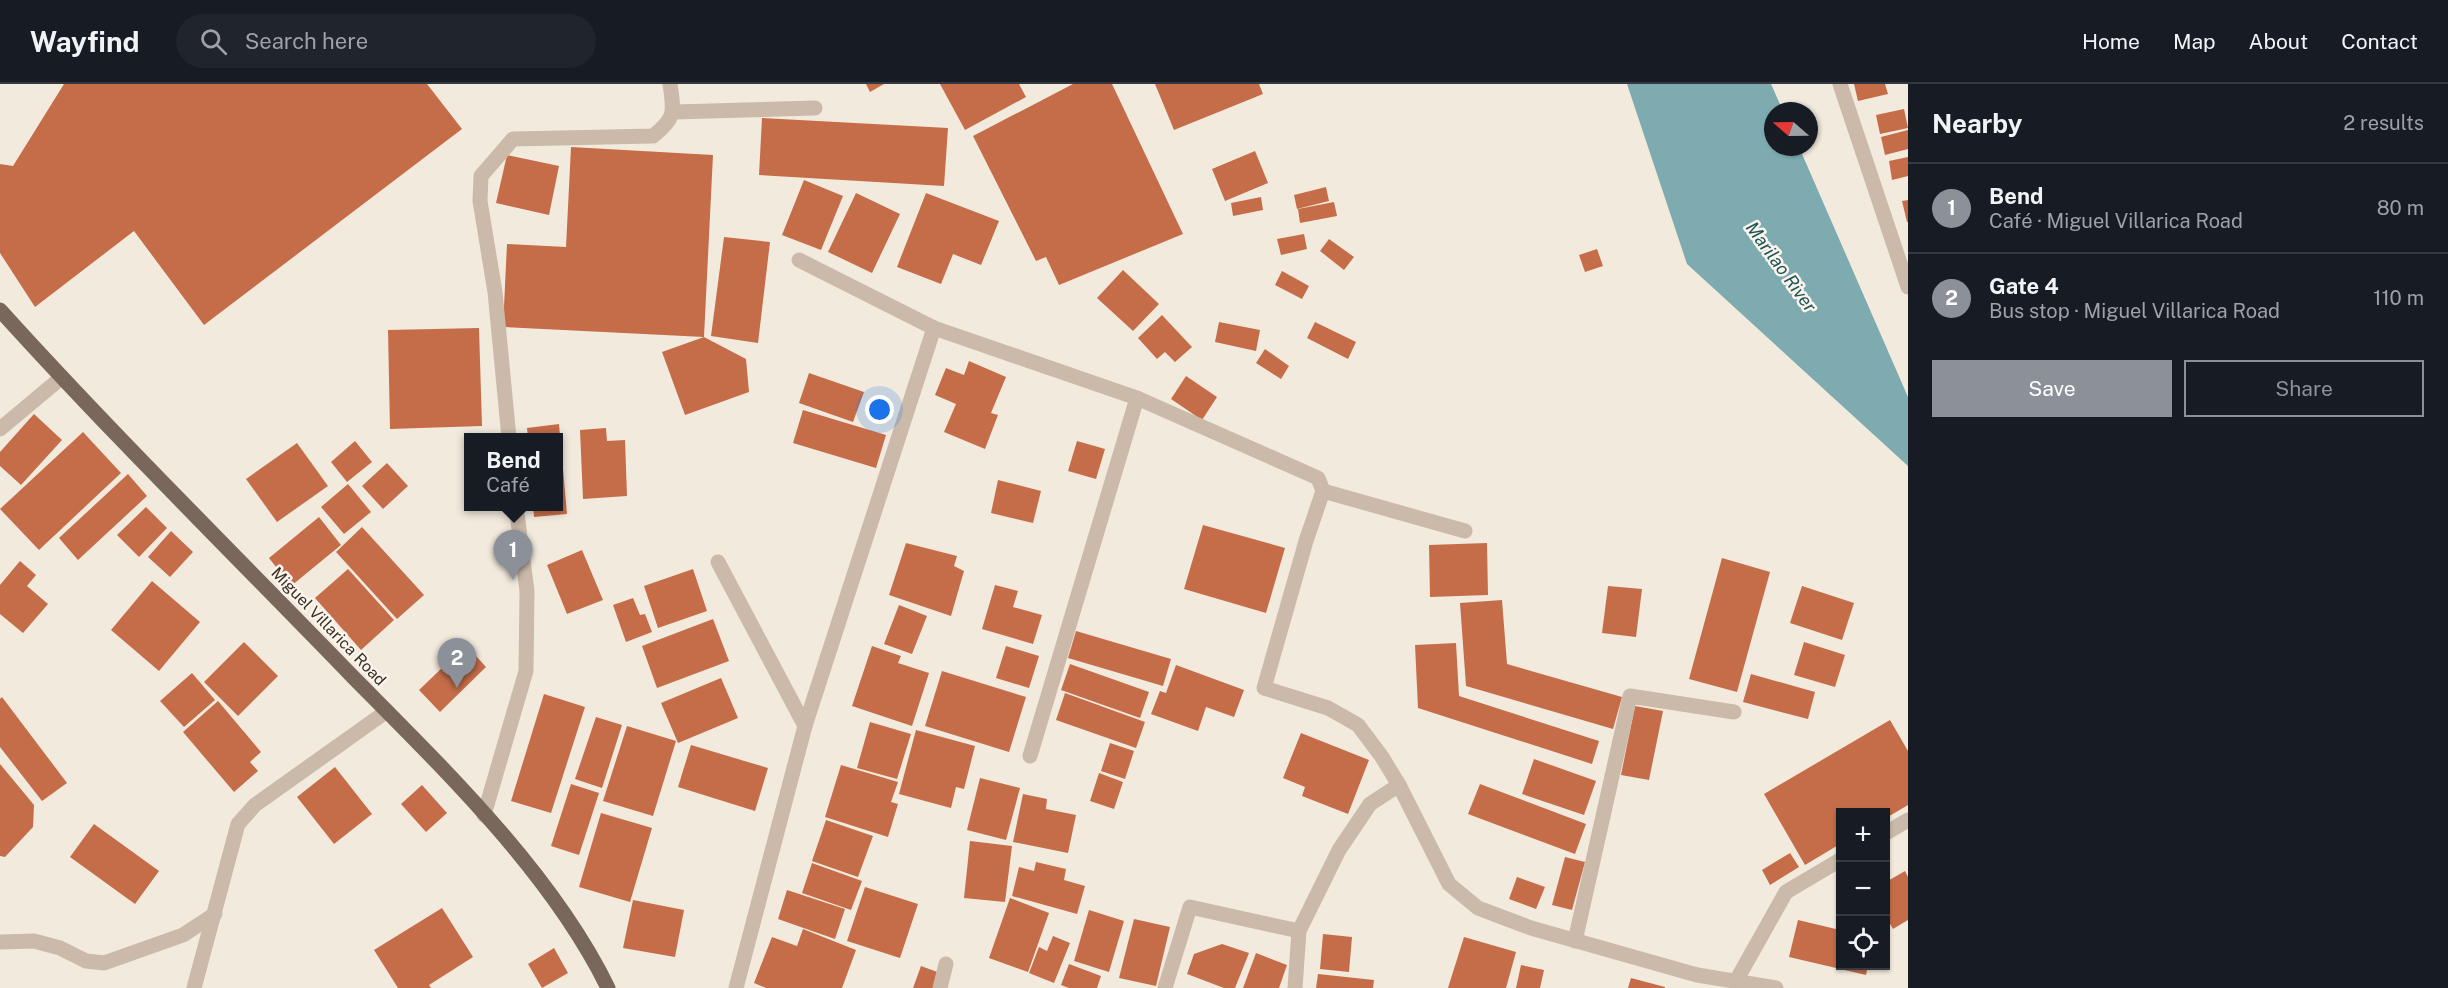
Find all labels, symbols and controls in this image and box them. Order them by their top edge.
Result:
search box [176,14,596,68]
text: Wayfind [30,25,140,58]
icon: search [197,25,230,58]
text: Search here [245,28,368,54]
text: Home [2082,29,2140,54]
text: Map [2173,29,2216,54]
text: About [2249,29,2308,54]
text: Contact [2341,29,2418,54]
north arrow [1764,102,1818,156]
text: Nearby [1932,108,2022,139]
text: 2 results [2343,111,2424,135]
text: Bend [1989,183,2043,209]
text: 1 [1947,196,1956,220]
text: 80 m [2377,196,2424,220]
text: Café · Miguel Villarica Road [1989,209,2243,233]
water label: Marilao River [1742,218,1821,316]
text: Gate 4 [1989,273,2059,299]
text: 2 [1945,286,1958,310]
text: 110 m [2373,286,2424,310]
text: Bus stop · Miguel Villarica Road [1989,299,2280,323]
button: Save [1932,360,2172,417]
button: Share [2184,360,2424,417]
your location [865,395,894,424]
popup [464,433,563,511]
text: Bend [486,447,541,473]
text: Café [486,473,530,497]
pin: 1 [494,530,532,580]
street label: Miguel Villarica Road [267,563,390,689]
pin: 2 [438,638,476,688]
map controls [1836,808,1890,970]
button: + [1836,808,1890,862]
button: − [1836,862,1890,916]
button: locate [1836,916,1890,970]

